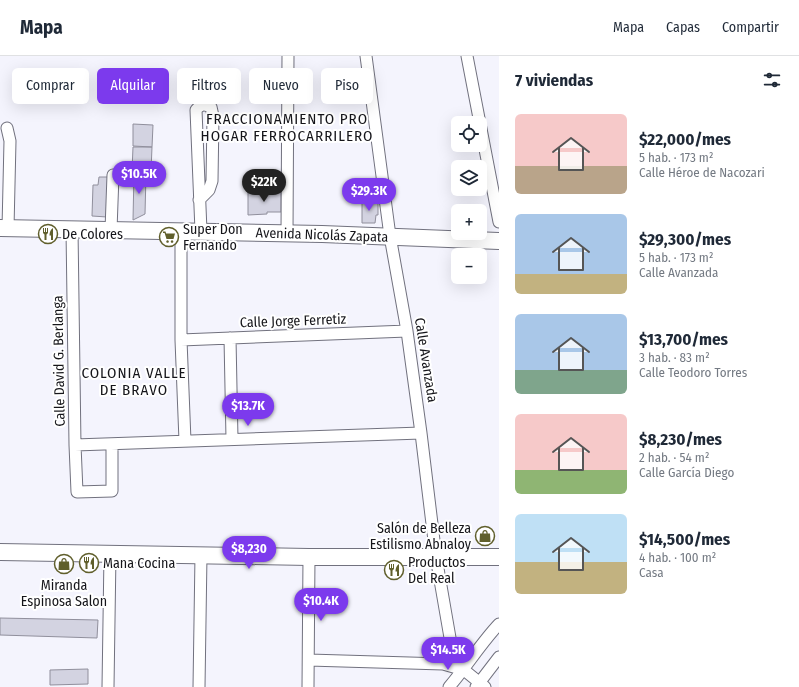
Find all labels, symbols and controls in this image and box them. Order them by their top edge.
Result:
text: Mapa [20,16,63,39]
text: Mapa [613,19,644,36]
text: Capas [666,19,700,36]
text: Compartir [722,19,779,36]
chip: Comprar [12,68,89,104]
chip: Alquilar [97,68,169,104]
chip: Filtros [177,68,241,104]
chip: Nuevo [249,68,313,104]
chip: Piso [321,68,373,104]
icon: filters [761,69,783,91]
text: 7 viviendas [515,70,593,91]
district label: FRACCIONAMIENTO PRO HOGAR FERROCARRILERO [201,110,373,145]
map controls [451,116,487,284]
button: locate [451,116,487,152]
text: $22,000/mes [639,129,731,150]
icon: home [547,130,595,178]
text: 5 hab. · 173 m² [639,150,713,165]
button: layers [451,160,487,196]
pin: $10.5K [106,161,172,195]
text: Calle Héroe de Nacozari [639,165,765,180]
text: $10.5K [121,166,157,181]
pin: $22K [240,169,288,203]
text: $22K [251,174,277,189]
pin: $29.3K [336,178,402,212]
text: $29.3K [351,183,387,198]
button: + [451,204,487,240]
place label: Super Don Fernando [183,221,243,254]
restaurant icon: De Colores [37,223,59,245]
street label: Avenida Nicolás Zapata [255,224,389,246]
place label: De Colores [62,226,123,243]
supermarket icon: Super Don Fernando [158,226,180,248]
text: $29,300/mes [639,229,731,250]
icon: home [547,230,595,278]
button: − [451,248,487,284]
text: 5 hab. · 173 m² [639,250,713,265]
text: Calle Avanzada [639,265,718,280]
street label: Calle David G. Berlanga [49,295,69,427]
street label: Calle Jorge Ferretiz [240,311,347,331]
street label: Calle Avanzada [411,316,441,404]
text: $13,700/mes [639,329,728,350]
icon: home [547,330,595,378]
text: 3 hab. · 83 m² [639,350,710,365]
district label: COLONIA VALLE DE BRAVO [81,364,187,399]
text: Calle Teodoro Torres [639,365,747,380]
pin: $13.7K [215,393,281,427]
text: $13.7K [231,398,265,413]
text: $8,230/mes [639,429,722,450]
icon: home [547,430,595,478]
text: 2 hab. · 54 m² [639,450,709,465]
text: Calle García Diego [639,465,734,480]
place label: Salón de Belleza Estilismo Abnaloy [370,520,472,553]
shop icon: Salón de Belleza Estilismo Abnaloy [474,525,496,547]
text: $14,500/mes [639,529,730,550]
icon: home [547,530,595,578]
pin: $8,230 [216,536,282,570]
text: $8,230 [231,541,267,556]
text: 4 hab. · 100 m² [639,550,716,565]
restaurant icon: Mana Cocina [78,552,100,574]
shop icon: Miranda Espinosa Salon [53,553,75,575]
place label: Productos Del Real [408,554,465,587]
place label: Mana Cocina [103,555,175,572]
restaurant icon: Productos Del Real [383,559,405,581]
text: Casa [639,565,664,580]
place label: Miranda Espinosa Salon [21,577,107,610]
pin: $10.4K [288,588,354,622]
text: $10.4K [303,593,339,608]
pin: $14.5K [415,637,481,671]
text: $14.5K [430,642,466,657]

